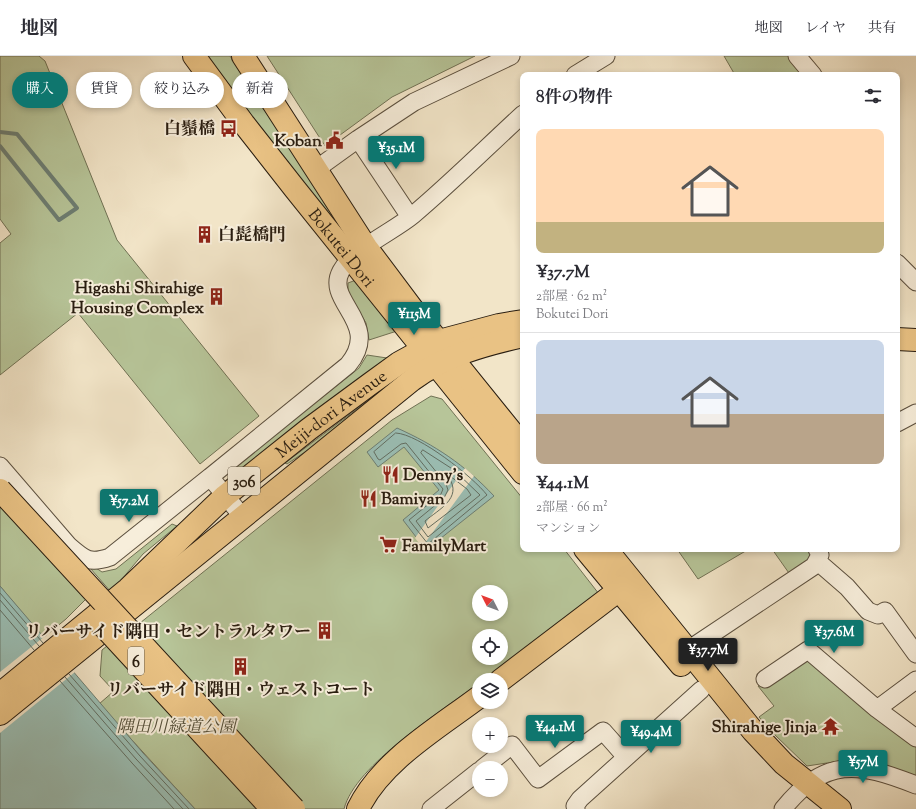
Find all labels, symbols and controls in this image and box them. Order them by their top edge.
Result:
text: 地図 [20,16,58,43]
text: 地図 [755,19,783,39]
text: レイヤ [805,19,846,39]
text: 共有 [868,19,896,39]
chip: 購入 [12,72,68,108]
chip: 賃貸 [76,72,132,108]
chip: 絞り込み [140,72,224,108]
chip: 新着 [232,72,288,108]
icon: filters [862,85,884,107]
text: 8件の物件 [536,86,613,110]
place label: 白鬚橋 [164,118,215,142]
bus stop icon: 白鬚橋 [218,118,238,138]
place label: Koban [274,130,323,154]
public building icon: Koban [325,130,345,150]
pin: ¥35.1M [363,136,429,170]
text: ¥35.1M [377,140,415,158]
icon: home [674,155,746,227]
street label: Bokutei Dori [301,204,380,293]
building icon: 白髭橋門 [195,224,215,244]
place label: 白髭橋門 [218,224,286,248]
text: ¥37.7M [536,261,590,285]
place label: Higashi Shirahige Housing Complex [71,277,205,321]
building icon: Higashi Shirahige Housing Complex [207,287,227,307]
text: 2部屋 · 62 m² [536,288,607,306]
pin: ¥115M [386,302,442,336]
text: ¥115M [397,306,431,324]
text: Bokutei Dori [536,306,609,324]
street label: Meiji-dori Avenue [271,365,393,465]
icon: home [674,366,746,438]
restaurant icon: Denny's [380,464,400,484]
place label: Denny's [403,464,463,488]
road number: 306 [228,467,260,495]
text: ¥44.1M [536,472,589,496]
restaurant icon: Bamiyan [358,488,378,508]
place label: Bamiyan [381,488,446,512]
pin: ¥57.2M [96,489,162,523]
text: ¥57.2M [109,493,149,511]
text: 2部屋 · 66 m² [536,499,608,517]
text: マンション [536,520,600,538]
supermarket icon: FamilyMart [379,535,399,555]
place label: FamilyMart [402,535,486,559]
north arrow [472,585,508,621]
map controls [472,585,508,797]
pin: ¥37.6M [801,620,867,654]
place label: リバーサイド隅田・セントラルタワー [25,621,311,645]
building icon: リバーサイド隅田・セントラルタワー [314,621,334,641]
text: ¥37.6M [814,624,854,642]
button: locate [472,629,508,665]
pin: ¥37.7M [675,638,741,672]
text: ¥37.7M [687,642,729,660]
road number: 6 [128,647,144,675]
building icon: リバーサイド隅田・ウェストコート [231,657,251,677]
button: layers [472,673,508,709]
place label: リバーサイド隅田・ウェストコート [107,679,375,703]
pin: ¥44.1M [522,715,588,749]
park label: 隅田川緑道公園 [117,716,238,740]
place label: Shirahige Jinja [711,716,817,740]
temple icon: Shirahige Jinja [820,716,840,736]
button: + [472,717,508,753]
text: ¥44.1M [535,719,575,737]
pin: ¥49.4M [618,720,684,754]
text: ¥49.4M [630,724,672,742]
pin: ¥57M [839,750,887,784]
text: ¥57M [847,754,879,772]
button: − [472,761,508,797]

